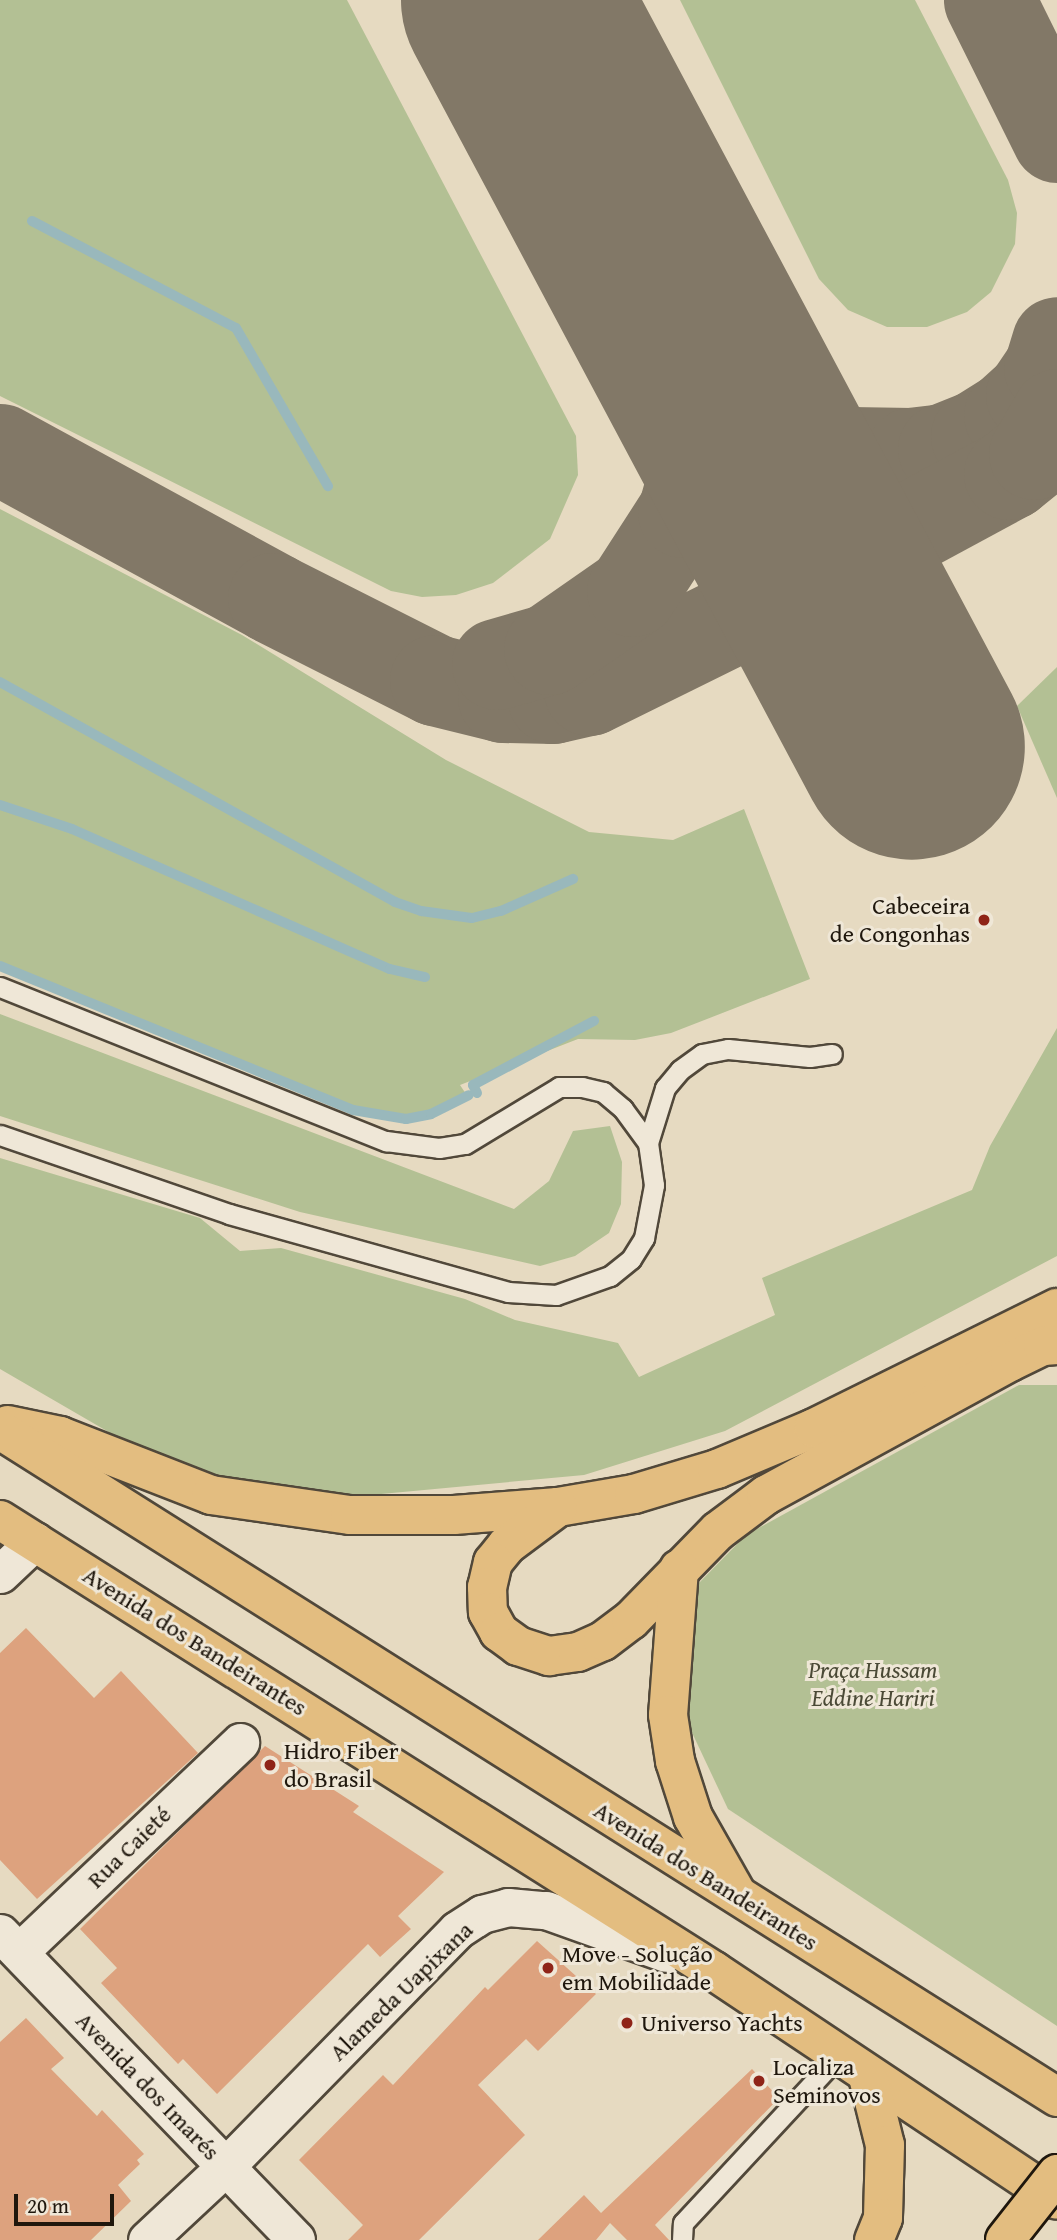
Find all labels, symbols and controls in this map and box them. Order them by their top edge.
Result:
place label: Cabeceira de Congonhas [830,892,970,948]
marker: Cabeceira de Congonhas [976,912,992,928]
street label: Avenida dos Bandeirantes [78,1560,312,1722]
park label: Praça Hussam Eddine Hariri [808,1656,938,1712]
place label: Hidro Fiber do Brasil [284,1737,399,1793]
marker: Hidro Fiber do Brasil [262,1757,278,1773]
street label: Avenida dos Bandeirantes [589,1795,823,1957]
street label: Rua Caieté [81,1800,177,1894]
street label: Alameda Uapixana [323,1915,479,2067]
place label: Move - Solução em Mobilidade [562,1940,713,1996]
marker: Move - Solução em Mobilidade [540,1960,556,1976]
street label: Avenida dos Imarés [70,2006,226,2166]
place label: Universo Yachts [641,2009,803,2037]
marker: Universo Yachts [619,2015,635,2031]
place label: Localiza Seminovos [773,2053,881,2109]
marker: Localiza Seminovos [751,2073,767,2089]
scale bar [18,2180,117,2224]
text: 20 m [27,2190,69,2221]

